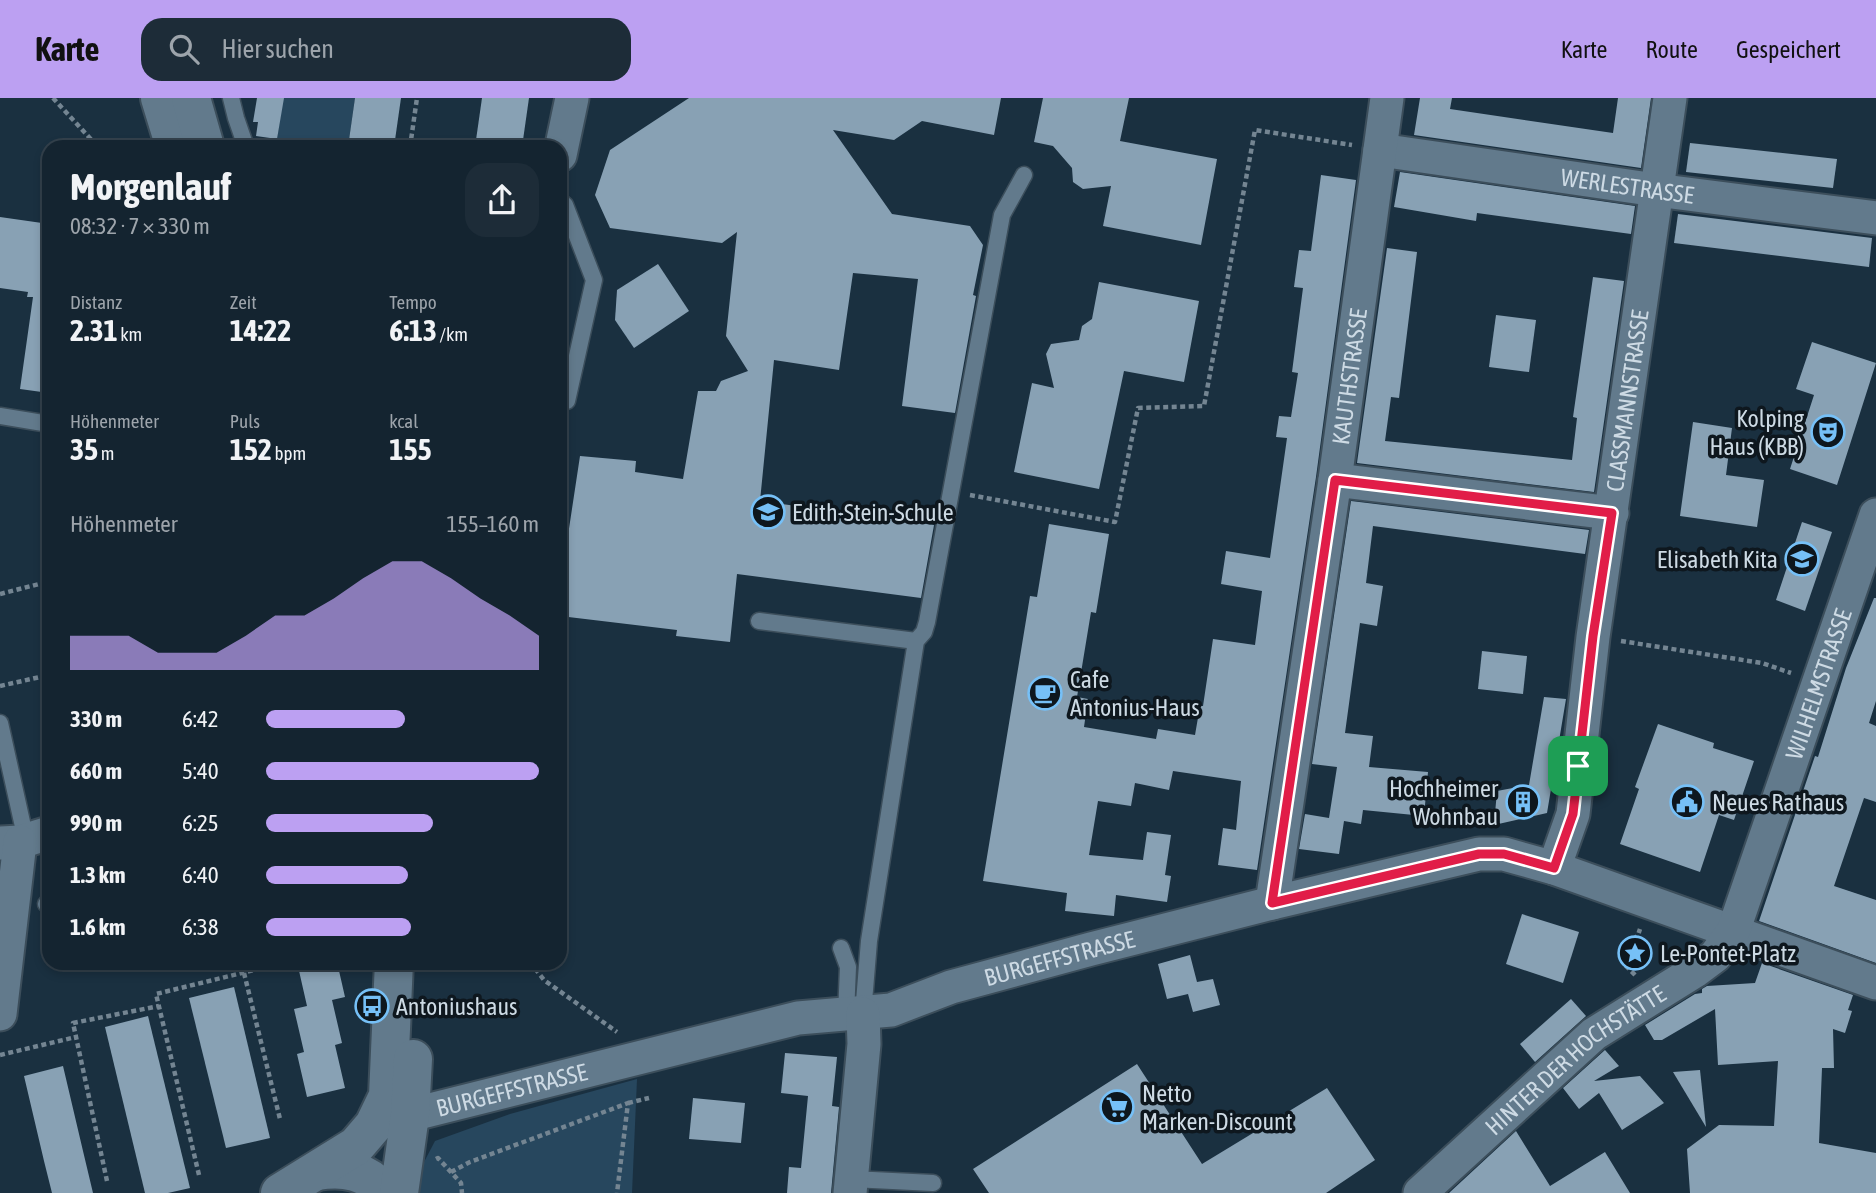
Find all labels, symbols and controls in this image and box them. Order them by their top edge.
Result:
search box [141,18,631,81]
text: Karte [35,30,99,68]
icon: search [165,30,203,68]
text: Hier suchen [221,34,334,64]
text: Karte [1561,36,1607,63]
text: Route [1645,36,1698,63]
text: Gespeichert [1736,36,1841,63]
button: share [465,163,539,237]
street label: WERLESTRASSE [1559,163,1696,208]
text: Morgenlauf [70,165,231,208]
text: 08:32 · 7 × 330 m [70,213,210,239]
text: Distanz [70,291,122,313]
text: Zeit [230,291,257,313]
text: Tempo [389,291,437,313]
street label: KAUTHSTRASSE [1326,307,1372,446]
street label: CLASSMANNSTRASSE [1600,308,1653,493]
text: 2.31 [70,313,118,347]
text: 14:22 [230,313,291,347]
text: 6:13 [389,313,437,347]
text: km [118,323,142,345]
text: /km [437,323,468,345]
place label: Kolping Haus (KBB) [1710,405,1805,460]
text: Höhenmeter [70,410,159,432]
text: Puls [230,410,260,432]
text: kcal [389,410,418,432]
theatre icon: Kolping Haus (KBB) [1809,413,1847,451]
text: 35 [70,432,98,466]
text: 152 [230,432,272,466]
text: 155 [389,432,432,466]
text: m [98,442,115,464]
text: bpm [272,442,306,464]
school or university icon: Edith-Stein-Schule [749,493,787,531]
place label: Edith-Stein-Schule [792,499,954,526]
text: Höhenmeter [70,511,178,537]
text: 155–160 m [446,511,539,537]
school or university icon: Elisabeth Kita [1783,540,1821,578]
place label: Elisabeth Kita [1657,546,1778,573]
street label: WILHELMSTRASSE [1780,605,1856,763]
place label: Cafe Antonius-Haus [1070,666,1200,721]
cafe icon: Cafe Antonius-Haus [1026,674,1064,712]
text: 330 m [70,706,122,732]
text: 6:42 [182,706,219,732]
pin [1548,736,1608,796]
icon: arrive [1559,747,1597,785]
text: 660 m [70,758,122,784]
text: 5:40 [182,758,219,784]
place label: Hochheimer Wohnbau [1389,775,1499,830]
building icon: Hochheimer Wohnbau [1504,783,1542,821]
public building icon: Neues Rathaus [1668,783,1706,821]
place label: Neues Rathaus [1712,789,1844,816]
text: 990 m [70,810,122,836]
text: 6:25 [182,810,219,836]
text: 1.3 km [70,862,126,888]
text: 6:40 [182,862,219,888]
text: 1.6 km [70,914,126,940]
text: 6:38 [182,914,219,940]
street label: BURGEFFSTRASSE [981,925,1137,991]
place icon: Le-Pontet-Platz [1616,934,1654,972]
place label: Le-Pontet-Platz [1660,940,1796,967]
street label: HINTER DER HOCHSTÄTTE [1480,980,1670,1140]
bus stop icon: Antoniushaus [353,987,391,1025]
place label: Antoniushaus [396,993,517,1020]
street label: BURGEFFSTRASSE [433,1058,590,1121]
place label: Netto Marken-Discount [1142,1080,1293,1135]
supermarket icon: Netto Marken-Discount [1098,1088,1136,1126]

